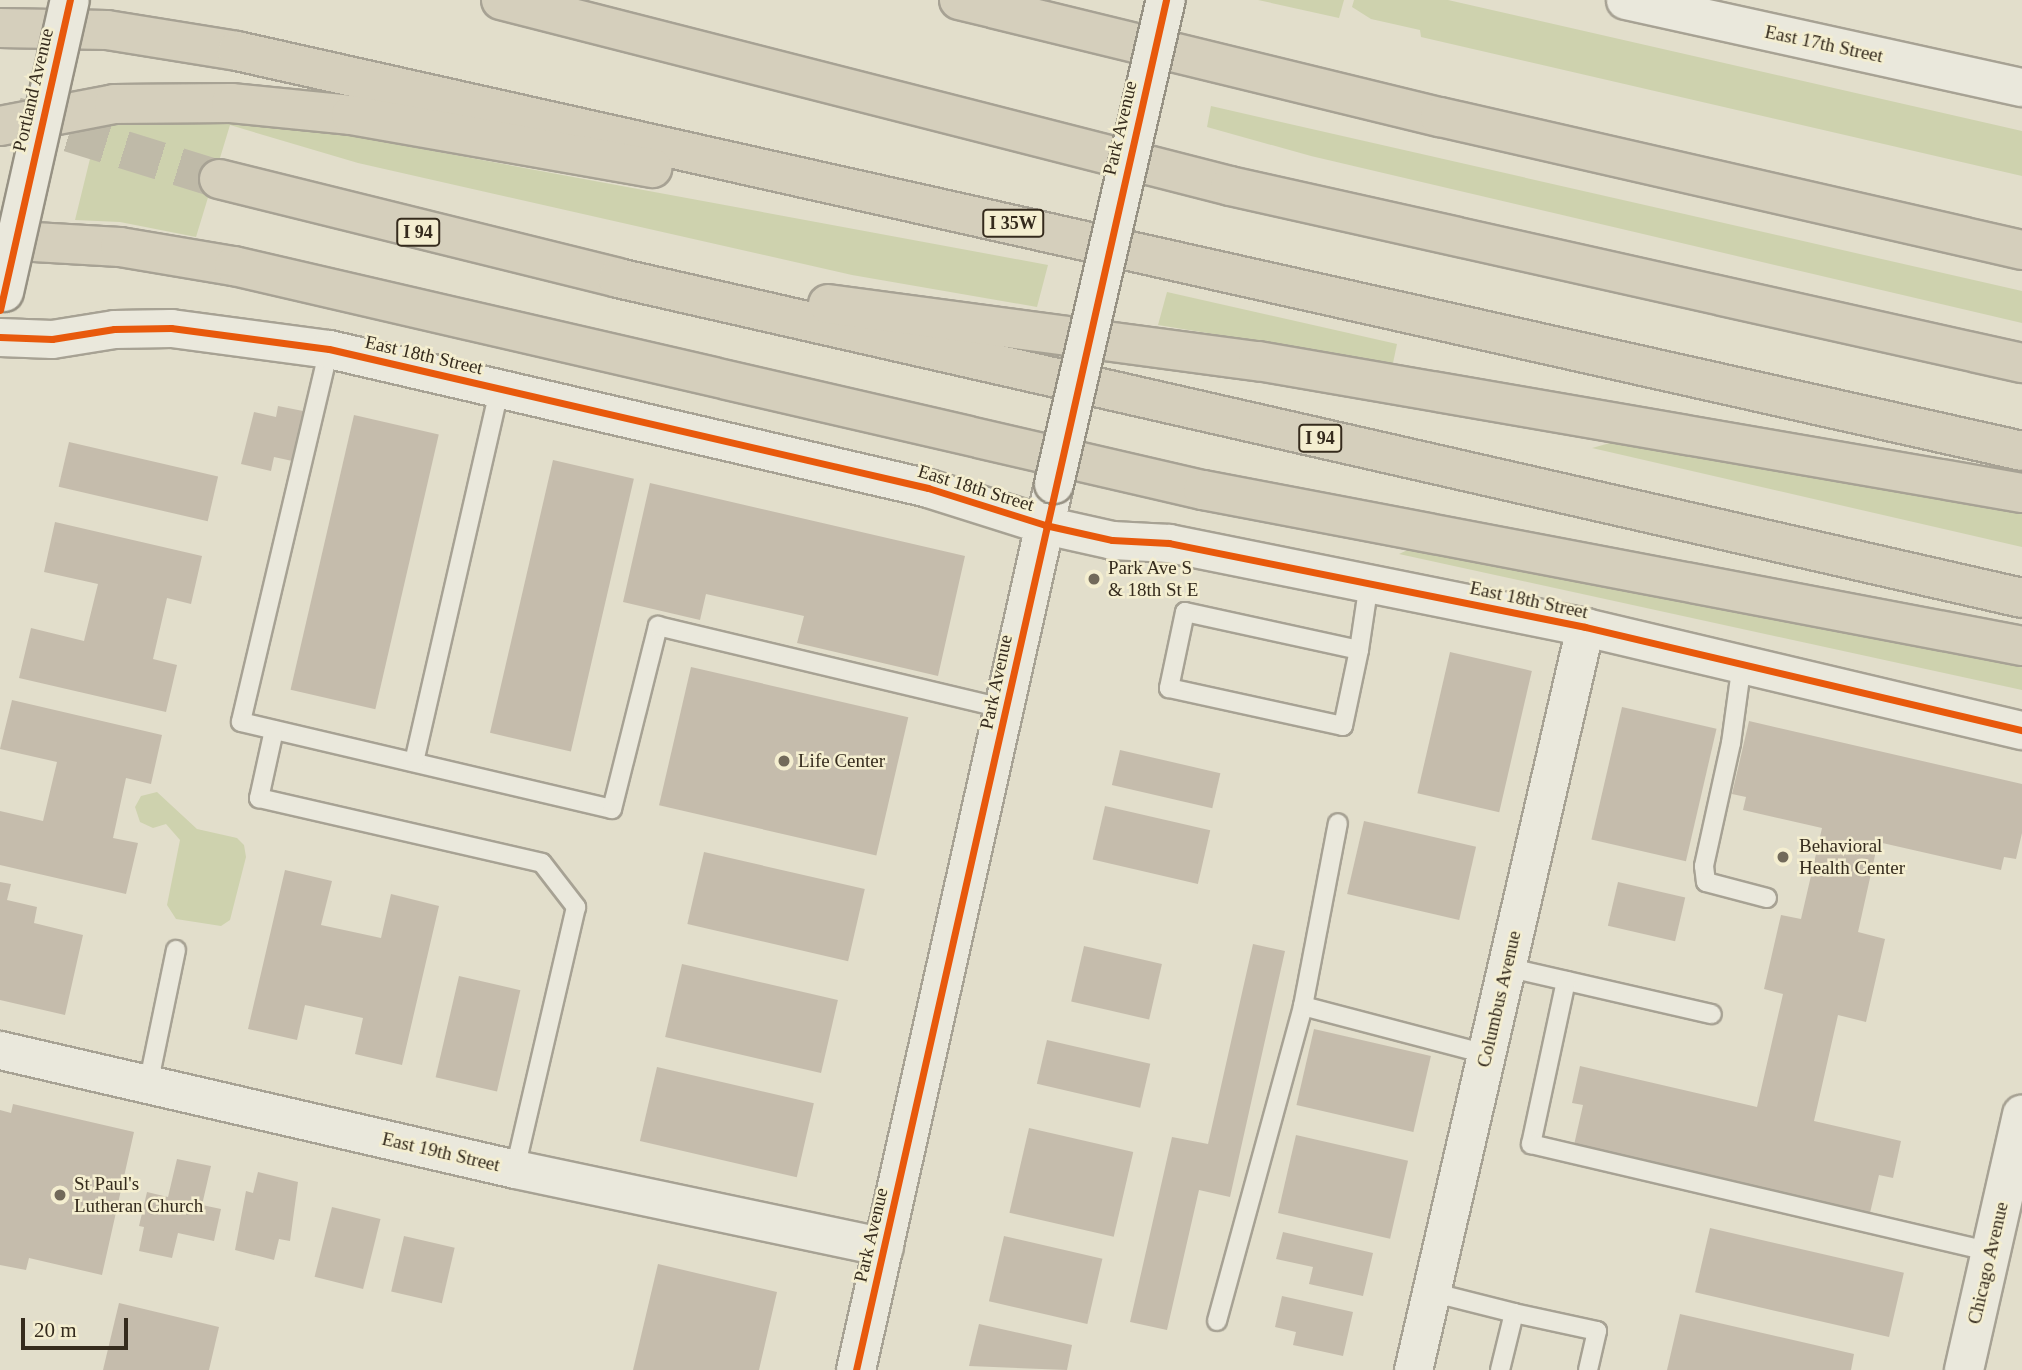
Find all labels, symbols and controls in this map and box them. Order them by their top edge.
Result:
street label: East 17th Street [1763,20,1885,68]
street label: Portland Avenue [8,26,58,154]
street label: Park Avenue [1098,78,1142,178]
road number: I 35W [982,208,1044,238]
road number: I 94 [395,218,441,246]
street label: East 18th Street [363,330,485,380]
road number: I 94 [1297,424,1343,452]
street label: East 18th Street [915,460,1037,516]
place label: Park Ave S & 18th St E [1108,557,1198,601]
marker: Park Ave S & 18th St E [1086,571,1102,587]
street label: East 18th Street [1468,576,1590,624]
street label: Park Avenue [975,632,1017,732]
place label: Life Center [798,750,885,772]
marker: Life Center [776,753,792,769]
place label: Behavioral Health Center [1799,835,1905,879]
marker: Behavioral Health Center [1773,847,1793,867]
street label: Columbus Avenue [1472,928,1526,1070]
street label: East 19th Street [380,1127,502,1177]
place label: St Paul's Lutheran Church [74,1173,203,1217]
street label: Park Avenue [849,1185,893,1285]
marker: St Paul's Lutheran Church [52,1187,68,1203]
street label: Chicago Avenue [1963,1199,2013,1327]
scale bar [24,1304,131,1348]
text: 20 m [34,1318,77,1342]

